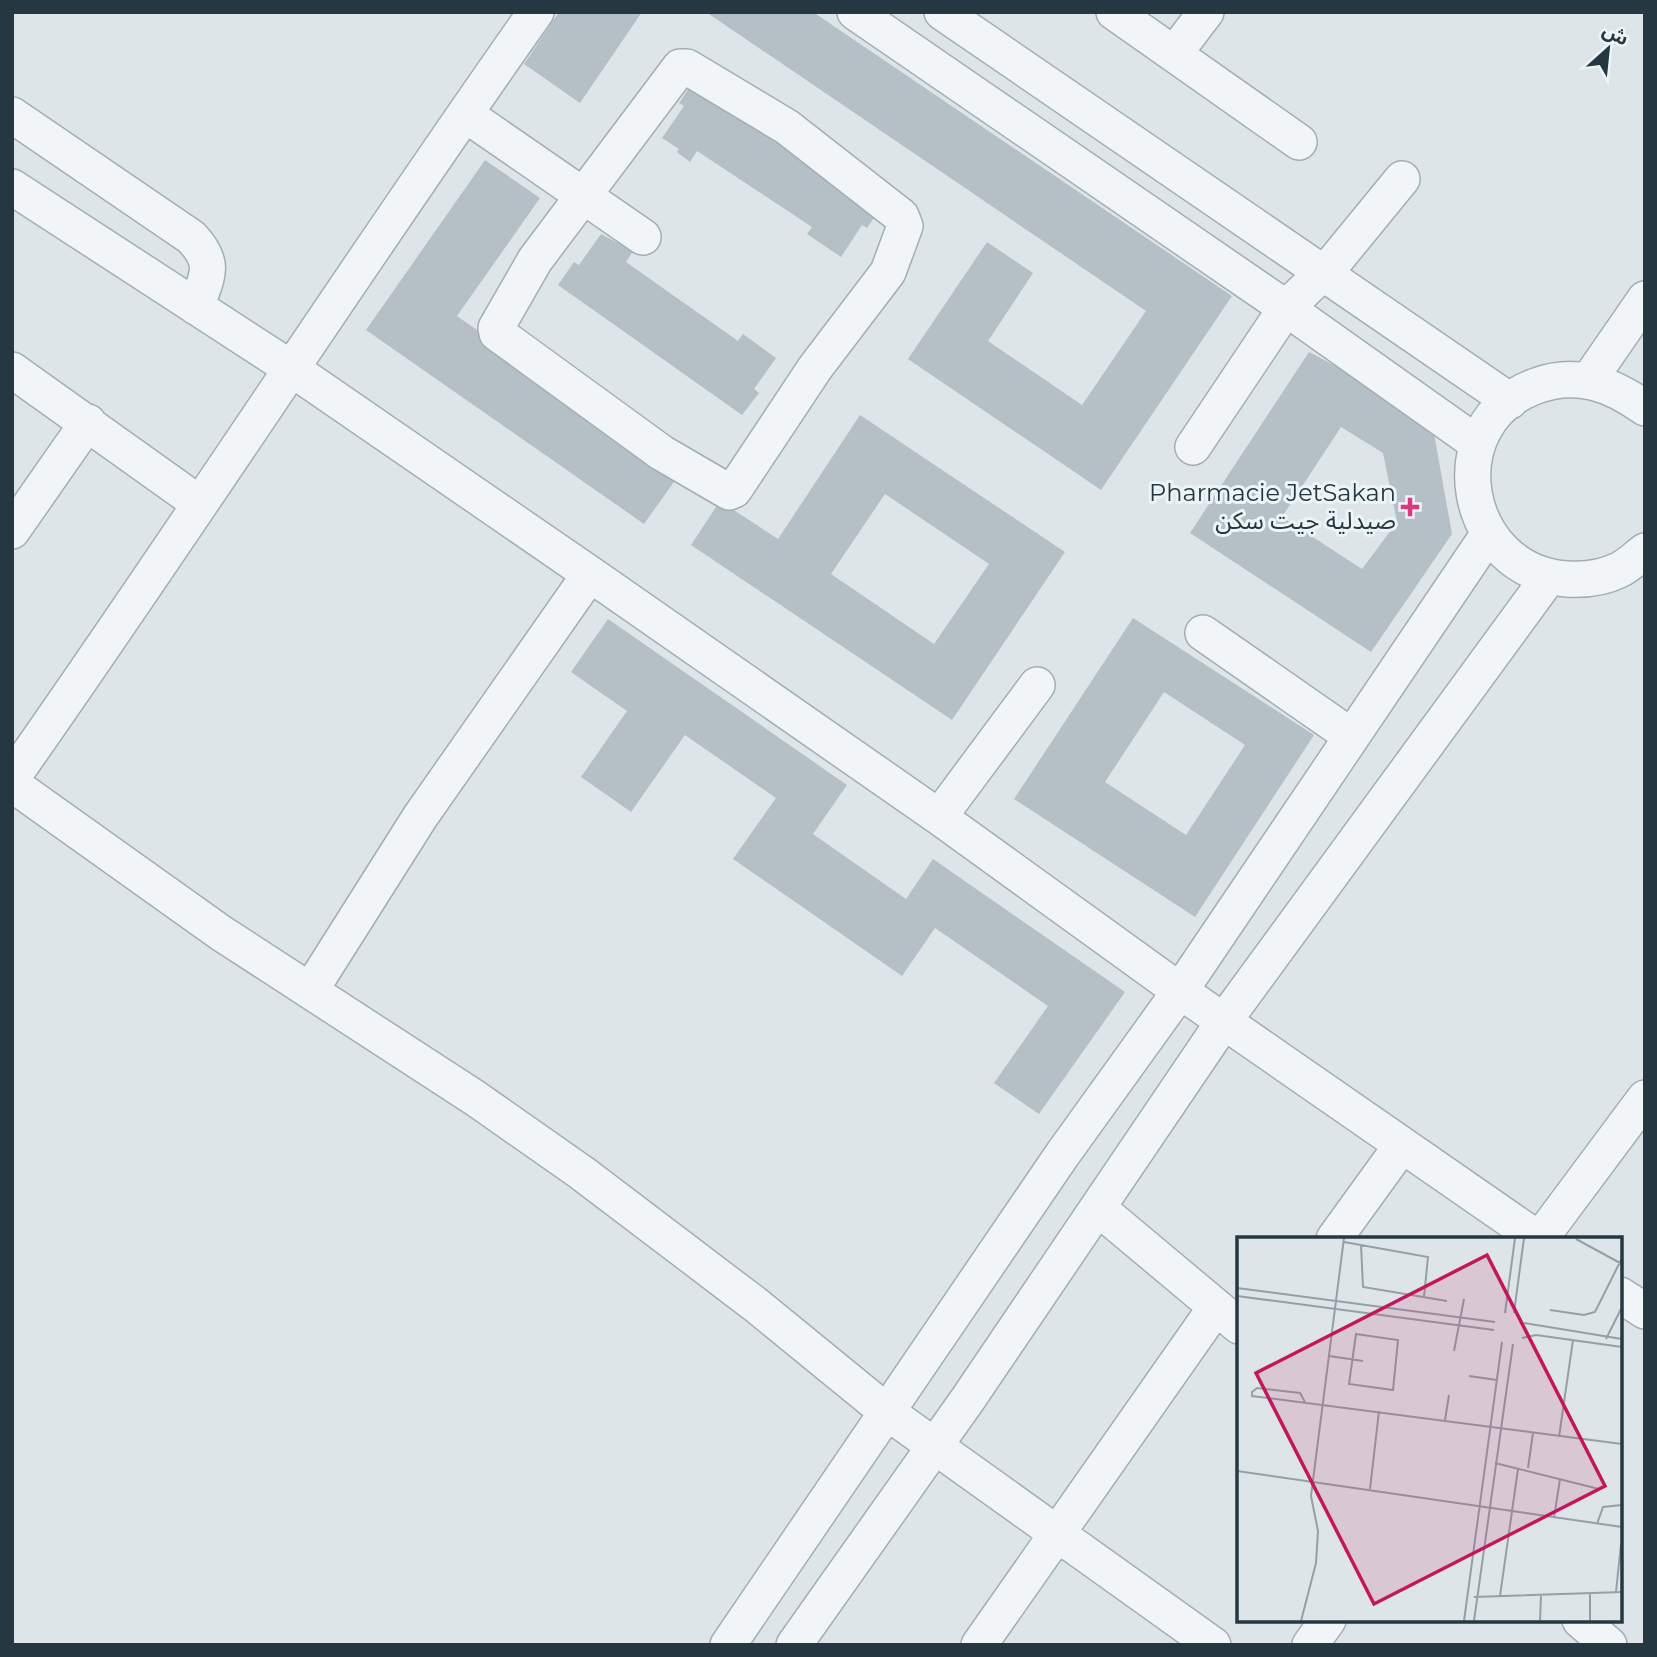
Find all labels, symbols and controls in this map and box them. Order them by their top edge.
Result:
north arrow [1573,14,1643,84]
text: ش [1599,18,1632,50]
place label: Pharmacie JetSakan صيدلية جيت سكن [1149,478,1396,535]
marker: Pharmacie JetSakan صيدلية جيت سكن [1402,499,1418,515]
inset map [1237,1237,1622,1622]

